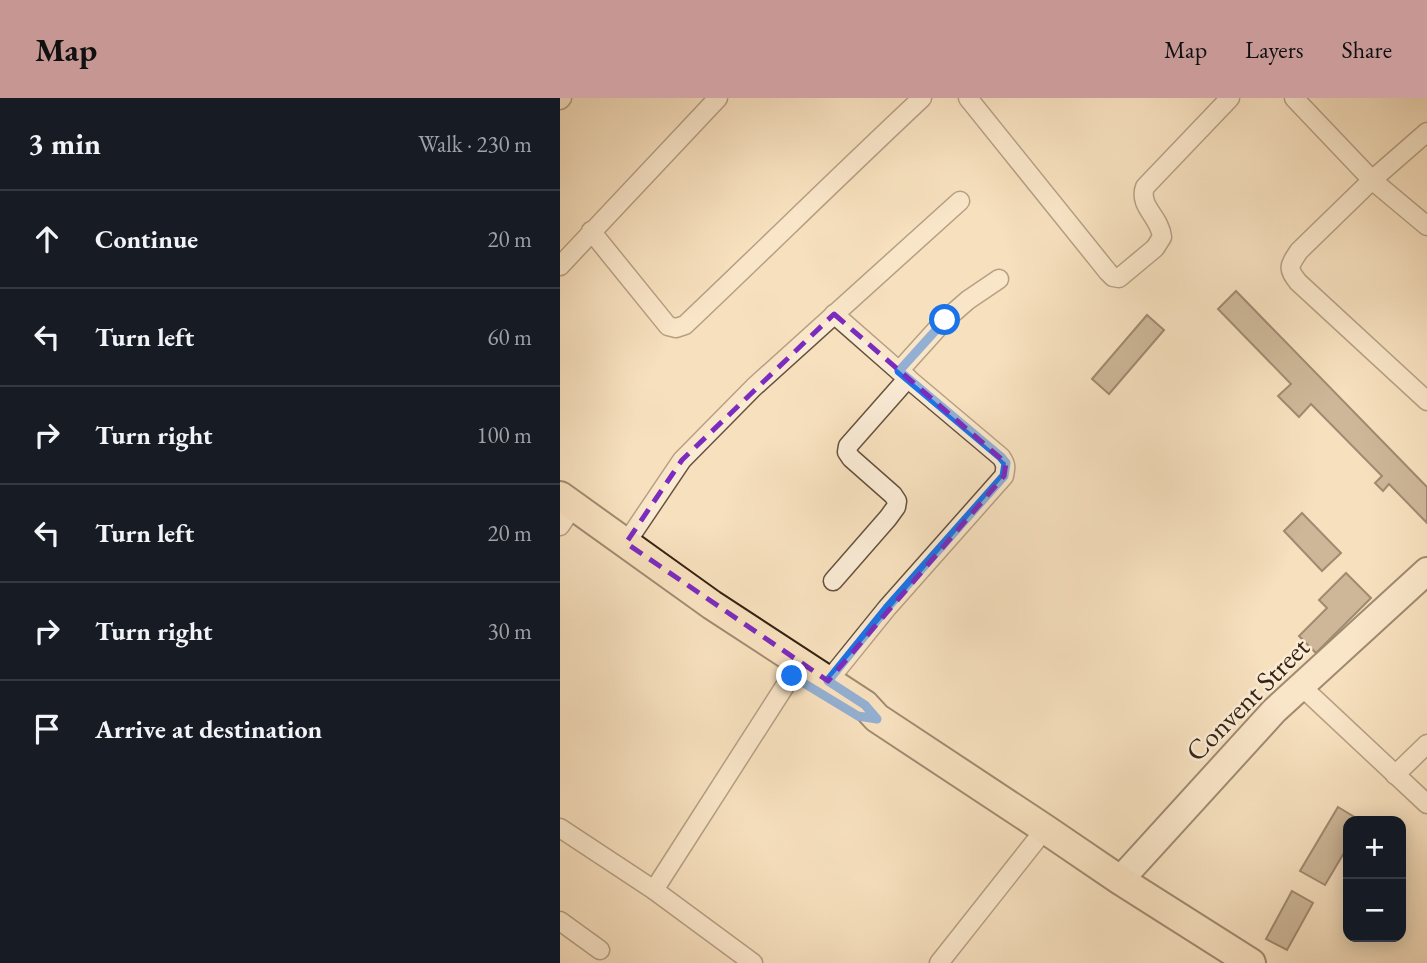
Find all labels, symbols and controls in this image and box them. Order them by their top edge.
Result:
text: Map [35,28,97,71]
text: Map [1164,34,1207,65]
text: Layers [1245,34,1304,65]
text: Share [1342,34,1392,65]
text: 3 min [28,124,101,163]
text: Walk · 230 m [418,129,532,159]
icon: ahead [28,220,66,258]
text: Continue [95,222,198,256]
text: 20 m [487,224,532,254]
route start [929,304,960,335]
icon: left [28,318,66,356]
text: Turn left [95,320,194,354]
text: 60 m [487,322,532,352]
icon: right [28,416,66,454]
text: Turn right [95,418,213,452]
text: 100 m [476,420,532,450]
icon: left [28,514,66,552]
text: Turn left [95,516,194,550]
text: 20 m [487,518,532,548]
icon: right [28,612,66,650]
text: Turn right [95,614,213,648]
text: 30 m [487,616,532,646]
street label: Convent Street [1177,629,1317,769]
route end [776,660,807,691]
icon: arrive [28,710,66,748]
text: Arrive at destination [95,712,322,746]
map controls [1343,816,1406,942]
button: + [1343,816,1406,879]
button: − [1343,879,1406,942]

